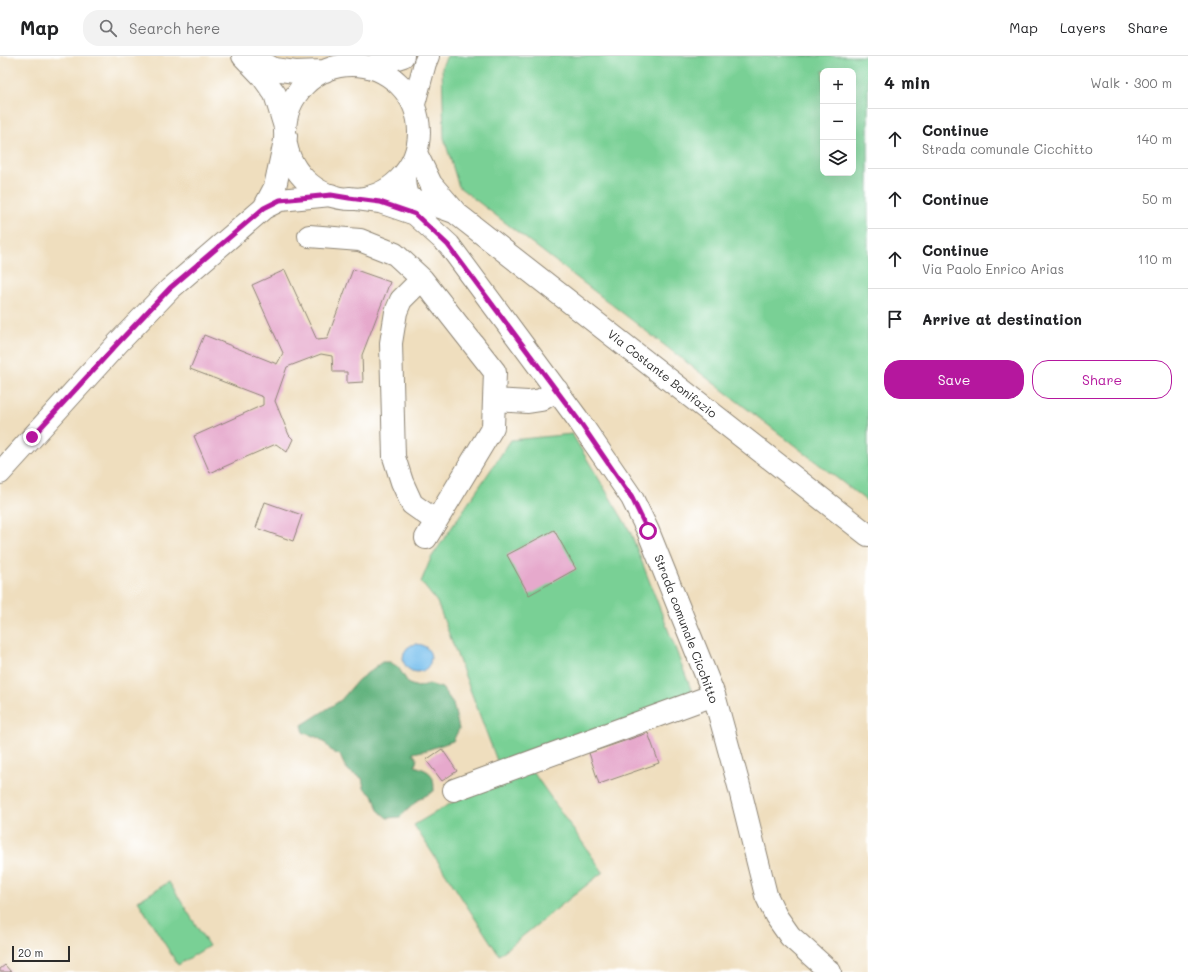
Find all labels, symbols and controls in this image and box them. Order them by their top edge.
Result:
search box [83,10,363,46]
text: Map [20,15,59,40]
icon: search [97,17,119,39]
text: Search here [129,18,220,38]
text: Map [1009,18,1038,37]
text: Layers [1060,18,1106,37]
text: Share [1128,18,1168,37]
map controls [820,68,856,176]
button: + [820,68,856,104]
text: 4 min [884,71,930,93]
text: Walk · 300 m [1090,74,1172,91]
button: − [820,104,856,140]
text: Continue [922,120,989,140]
icon: ahead [884,128,906,150]
text: 140 m [1136,130,1172,147]
button: layers [820,140,856,176]
text: Strada comunale Cicchitto [922,140,1093,157]
icon: ahead [884,188,906,210]
text: Continue [922,189,989,209]
text: 50 m [1142,190,1172,207]
text: Continue [922,240,989,260]
icon: ahead [884,248,906,270]
text: 110 m [1138,250,1172,267]
text: Via Paolo Enrico Arias [922,260,1064,277]
icon: arrive [884,308,906,330]
text: Arrive at destination [922,309,1082,329]
street label: Via Costante Bonifazio [605,325,721,421]
button: Save [884,360,1024,399]
button: Share [1032,360,1172,399]
route end [23,428,41,446]
route start [639,522,657,540]
street label: Strada comunale Cicchitto [651,552,723,705]
scale bar [12,944,70,963]
text: 20 m [18,945,43,960]

